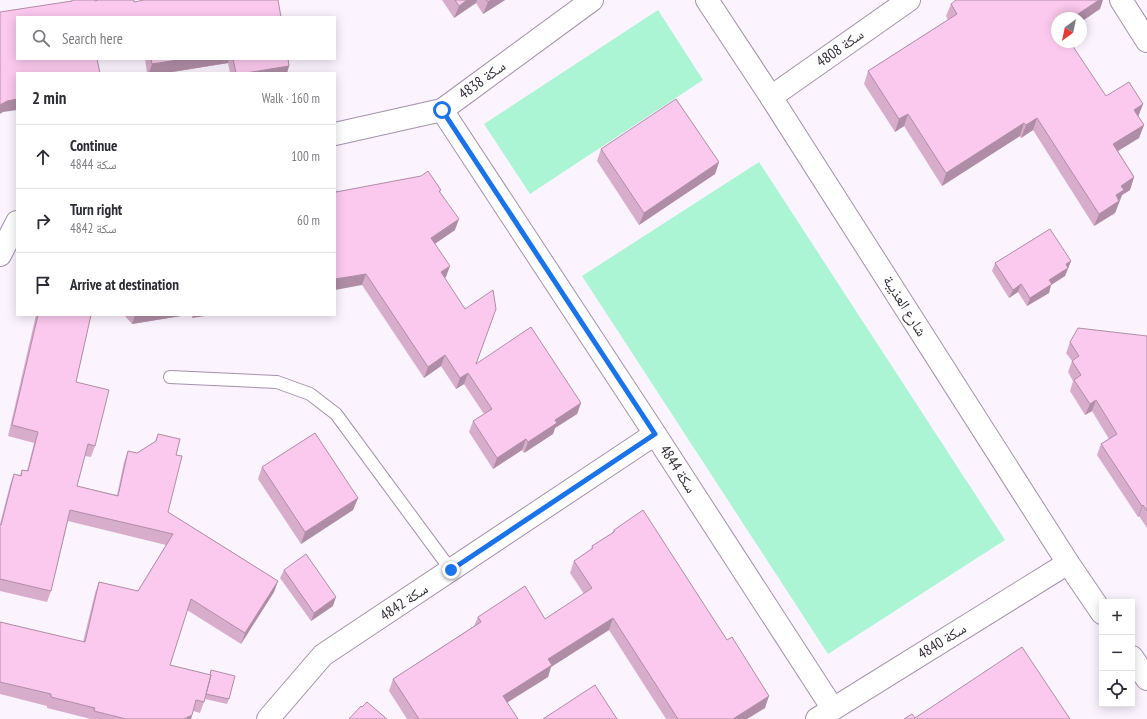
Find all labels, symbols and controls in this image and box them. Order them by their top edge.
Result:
north arrow [1051,12,1087,48]
search box [16,16,336,60]
street label: سكة 4808 [812,24,867,71]
icon: search [30,27,52,49]
text: Search here [62,29,123,48]
street label: سكة 4838 [454,56,509,103]
text: 2 min [32,87,66,109]
text: Walk · 160 m [262,90,320,107]
route start [433,101,451,119]
text: Continue [70,136,117,155]
icon: ahead [32,146,54,168]
text: 100 m [291,148,320,165]
text: سكة 4844 [70,156,117,173]
text: Turn right [70,200,122,219]
icon: right [32,210,54,232]
text: 60 m [297,212,320,229]
text: سكة 4842 [70,220,117,237]
street label: شارع العذيبة [878,272,932,340]
icon: arrive [32,274,54,296]
text: Arrive at destination [70,275,179,294]
street label: سكة 4844 [656,441,701,497]
route end [442,561,460,579]
street label: سكة 4842 [376,579,431,624]
map controls [1099,599,1135,707]
button: + [1099,599,1135,635]
street label: سكة 4840 [914,618,970,663]
button: − [1099,635,1135,671]
button: locate [1099,671,1135,707]

